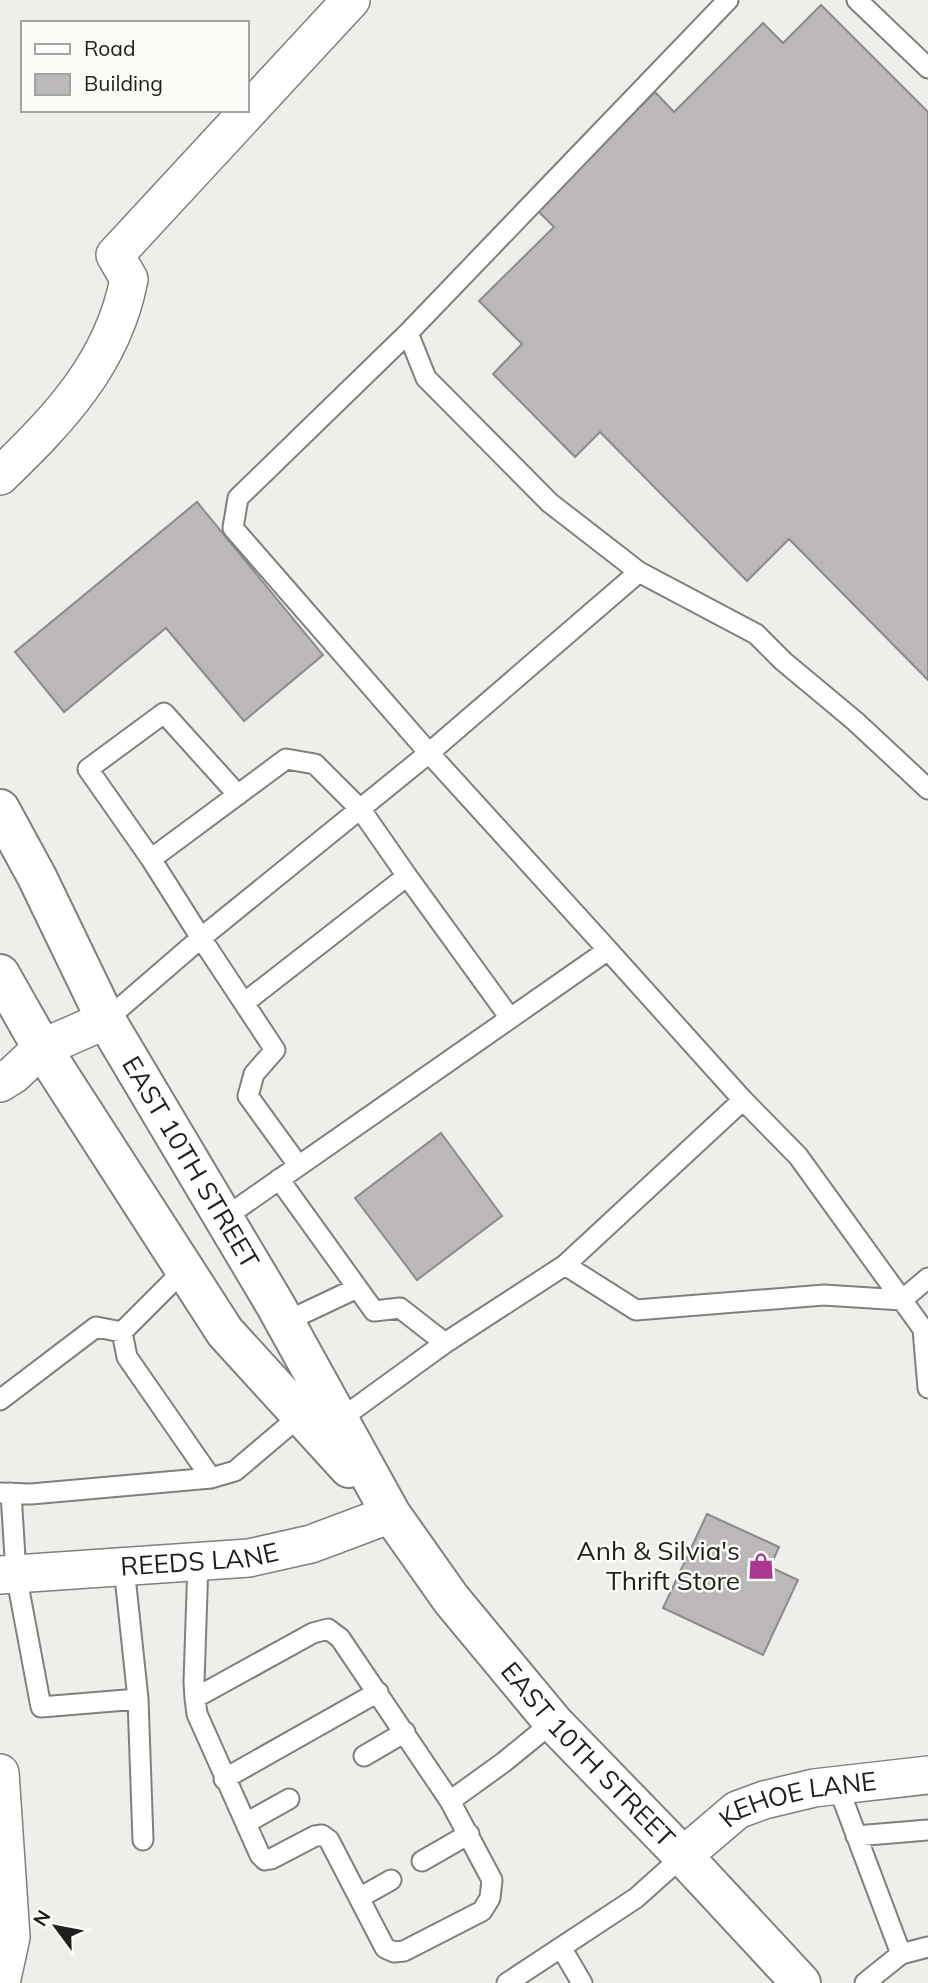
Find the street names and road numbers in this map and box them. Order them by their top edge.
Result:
street label: EAST 10TH STREET [115,1050,267,1275]
street label: REEDS LANE [119,1535,281,1583]
street label: EAST 10TH STREET [494,1655,683,1854]
street label: KEHOE LANE [712,1764,878,1834]

